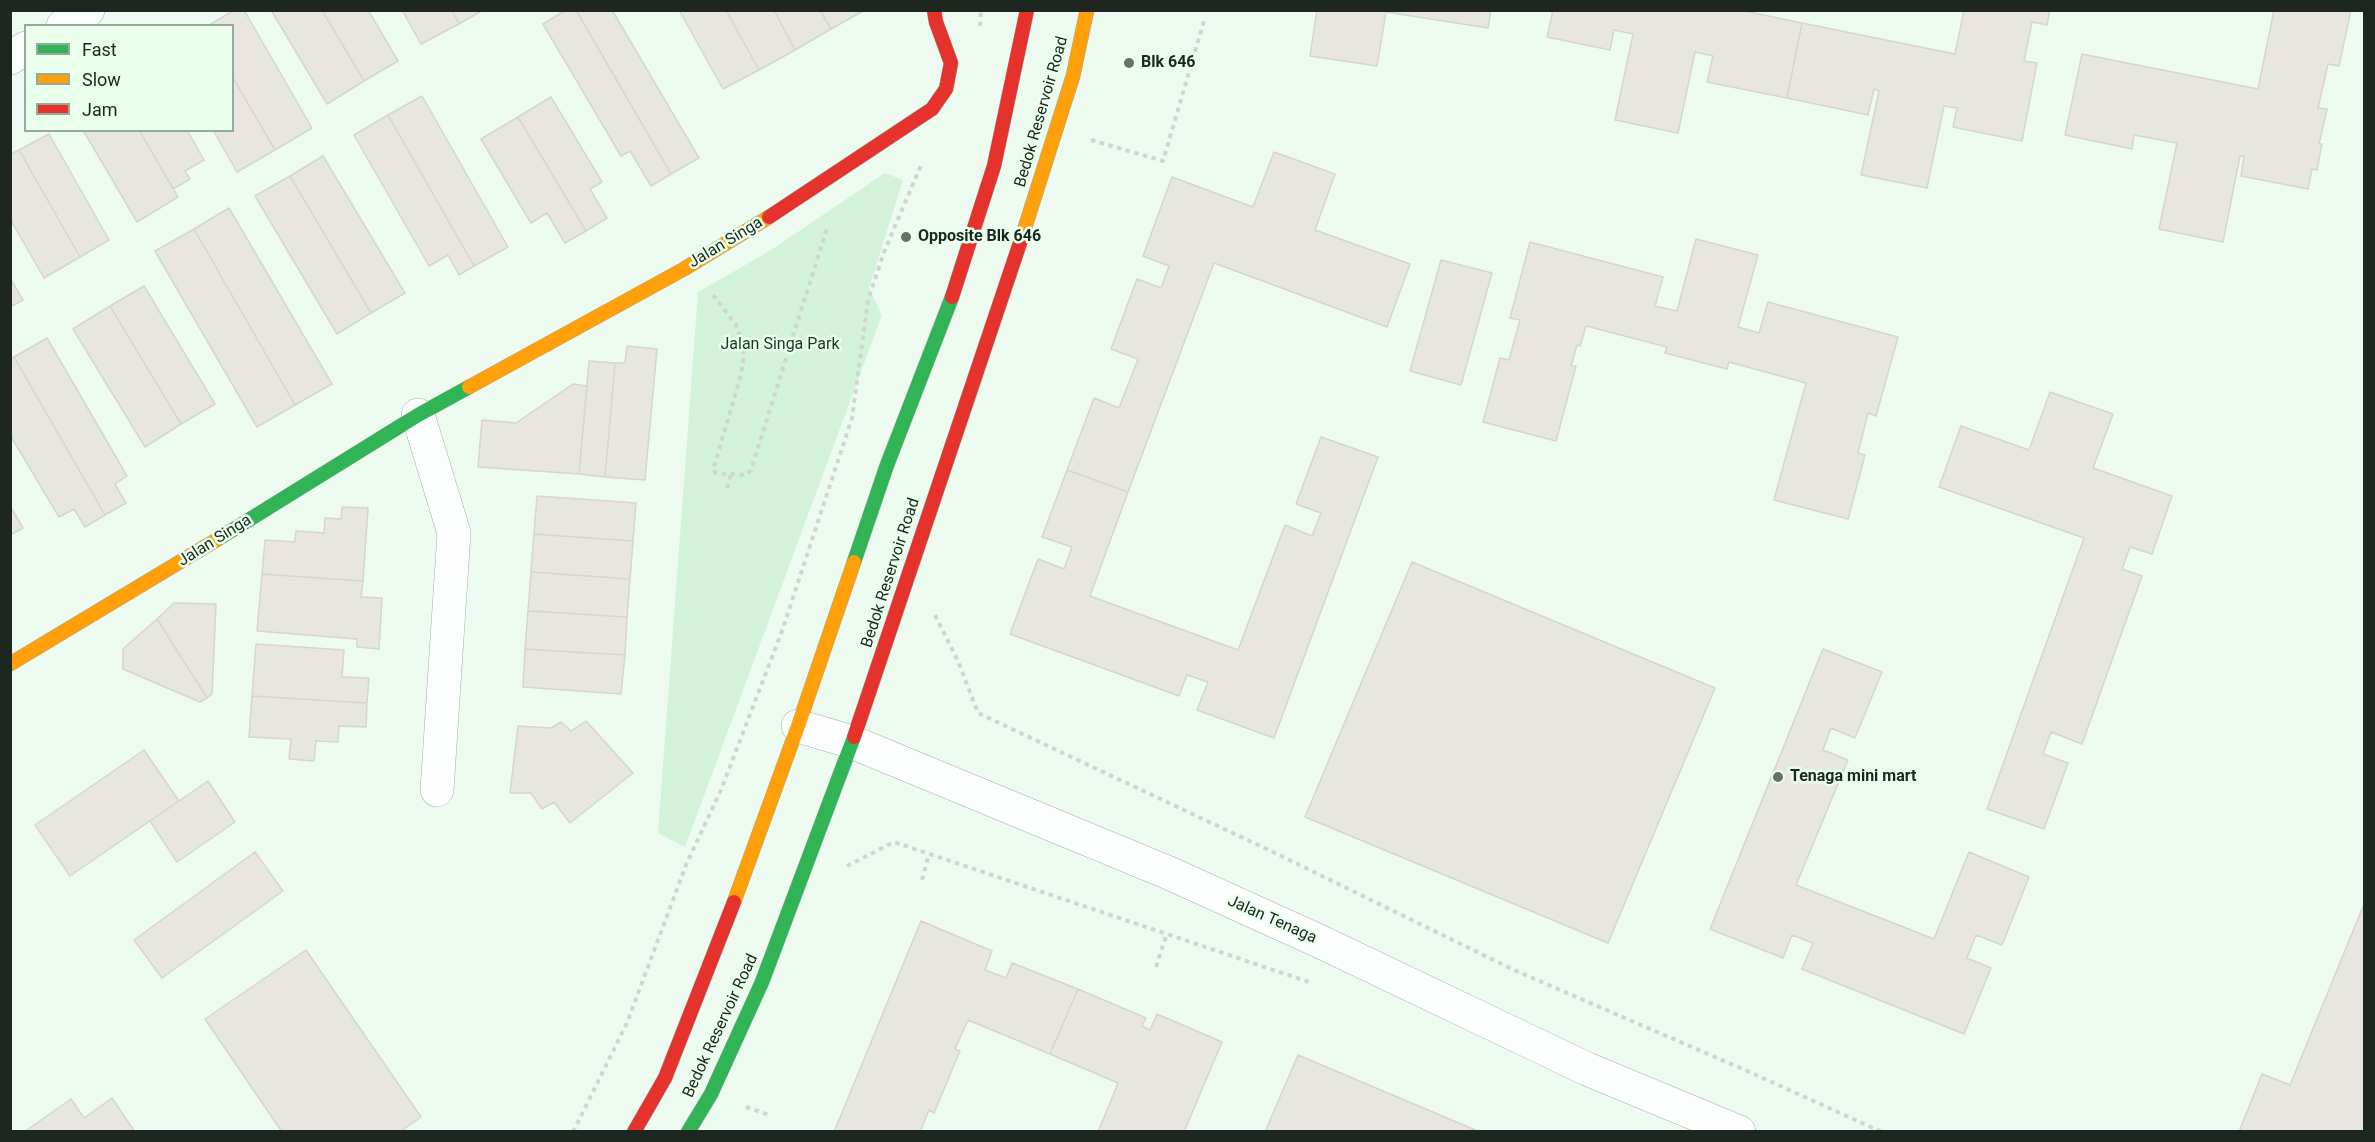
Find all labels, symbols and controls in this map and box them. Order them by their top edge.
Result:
legend [24,24,234,132]
street label: Bedok Reservoir Road [1011,34,1073,190]
text: Fast [82,39,117,60]
place label: Blk 646 [1141,53,1196,73]
marker: Blk 646 [1122,56,1136,70]
text: Slow [82,69,121,90]
text: Jam [82,99,118,120]
street label: Jalan Singa [686,213,766,273]
place label: Opposite Blk 646 [918,227,1041,247]
marker: Opposite Blk 646 [899,230,913,244]
park label: Jalan Singa Park [720,335,840,355]
street label: Bedok Reservoir Road [858,496,924,650]
street label: Jalan Singa [175,511,255,571]
place label: Tenaga mini mart [1790,767,1916,787]
marker: Tenaga mini mart [1771,770,1785,784]
street label: Jalan Tenaga [1225,892,1319,948]
street label: Bedok Reservoir Road [679,951,763,1101]

